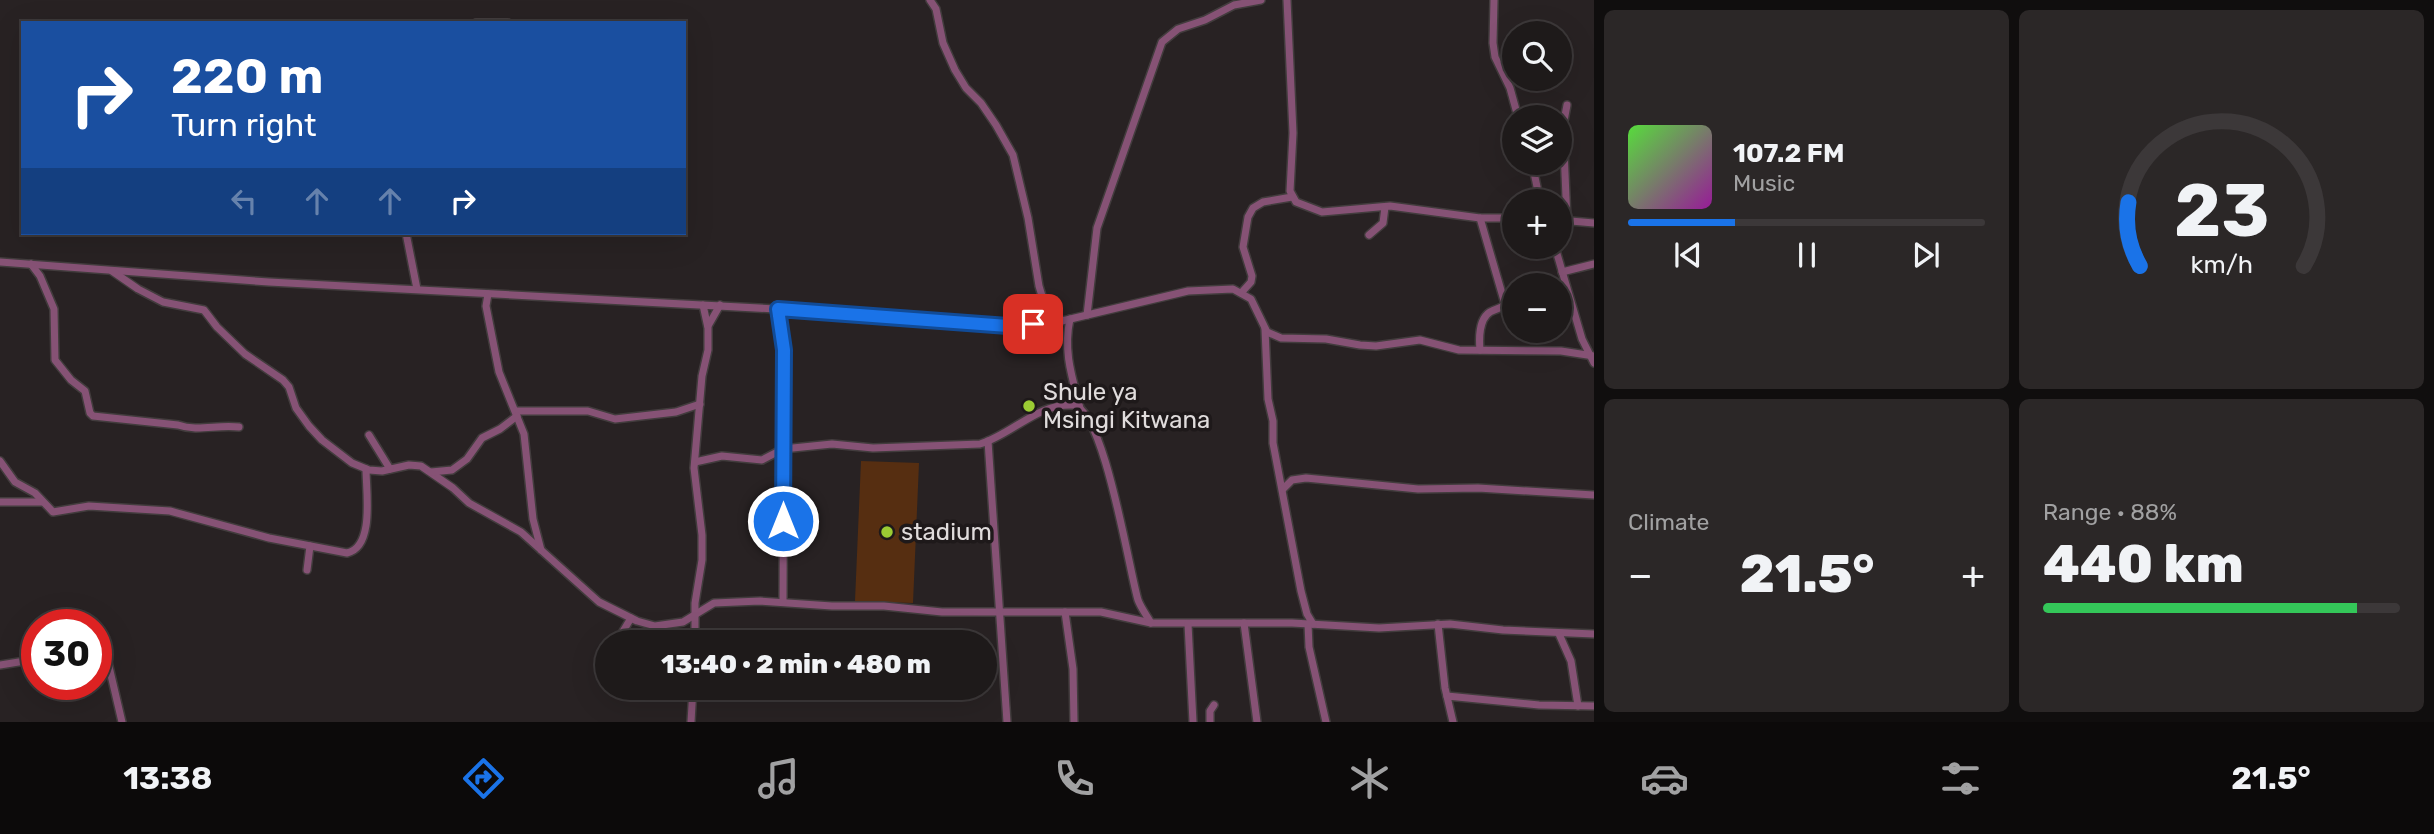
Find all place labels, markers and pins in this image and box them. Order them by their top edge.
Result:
pin [1003,294,1063,354]
place label: Shule ya Msingi Kitwana [1043,378,1210,434]
marker: Shule ya Msingi Kitwana [1021,398,1037,414]
place label: stadium [901,518,992,546]
marker: stadium [879,524,895,540]

